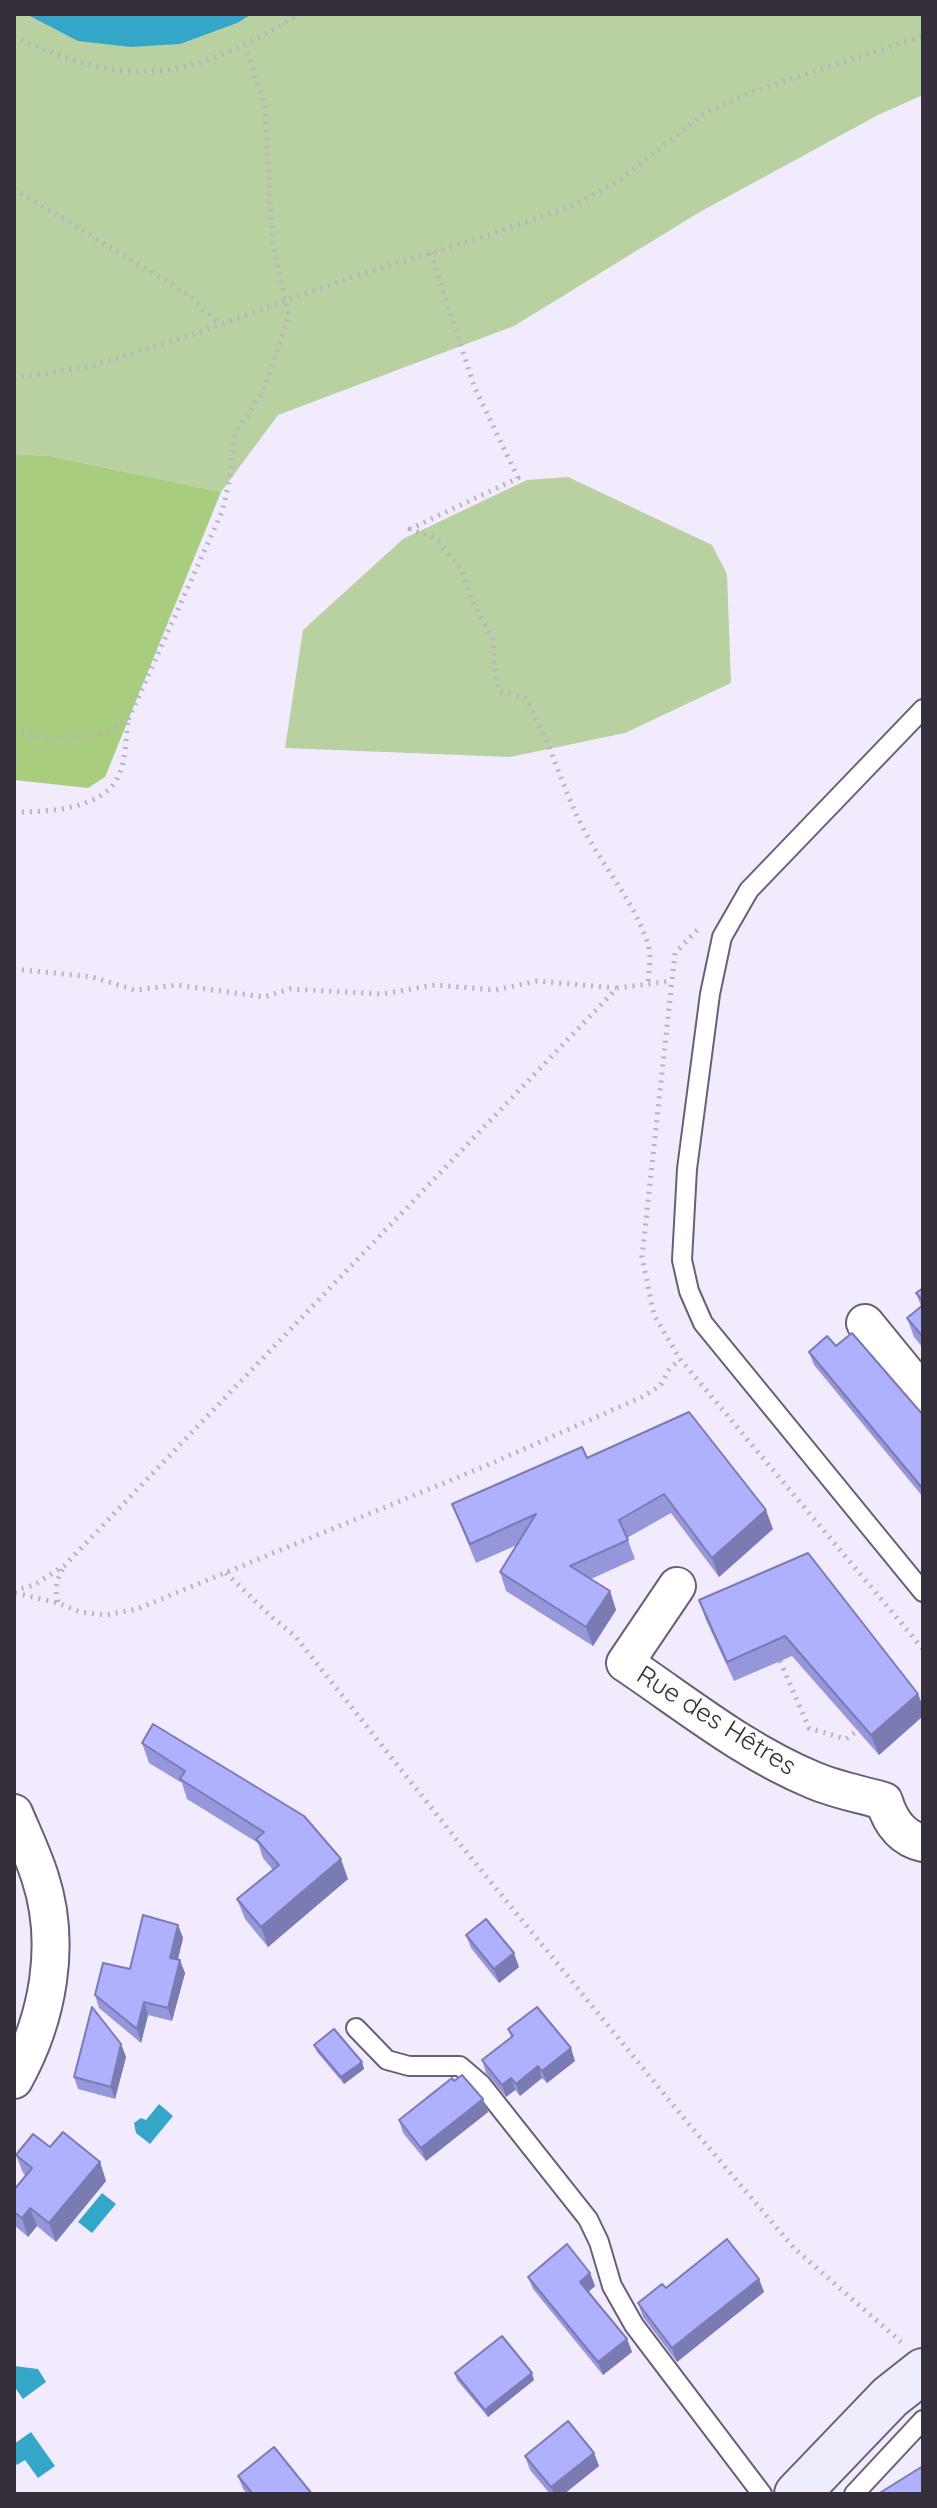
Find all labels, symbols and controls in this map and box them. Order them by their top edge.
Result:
street label: Rue des Hêtres [631,1660,801,1782]

